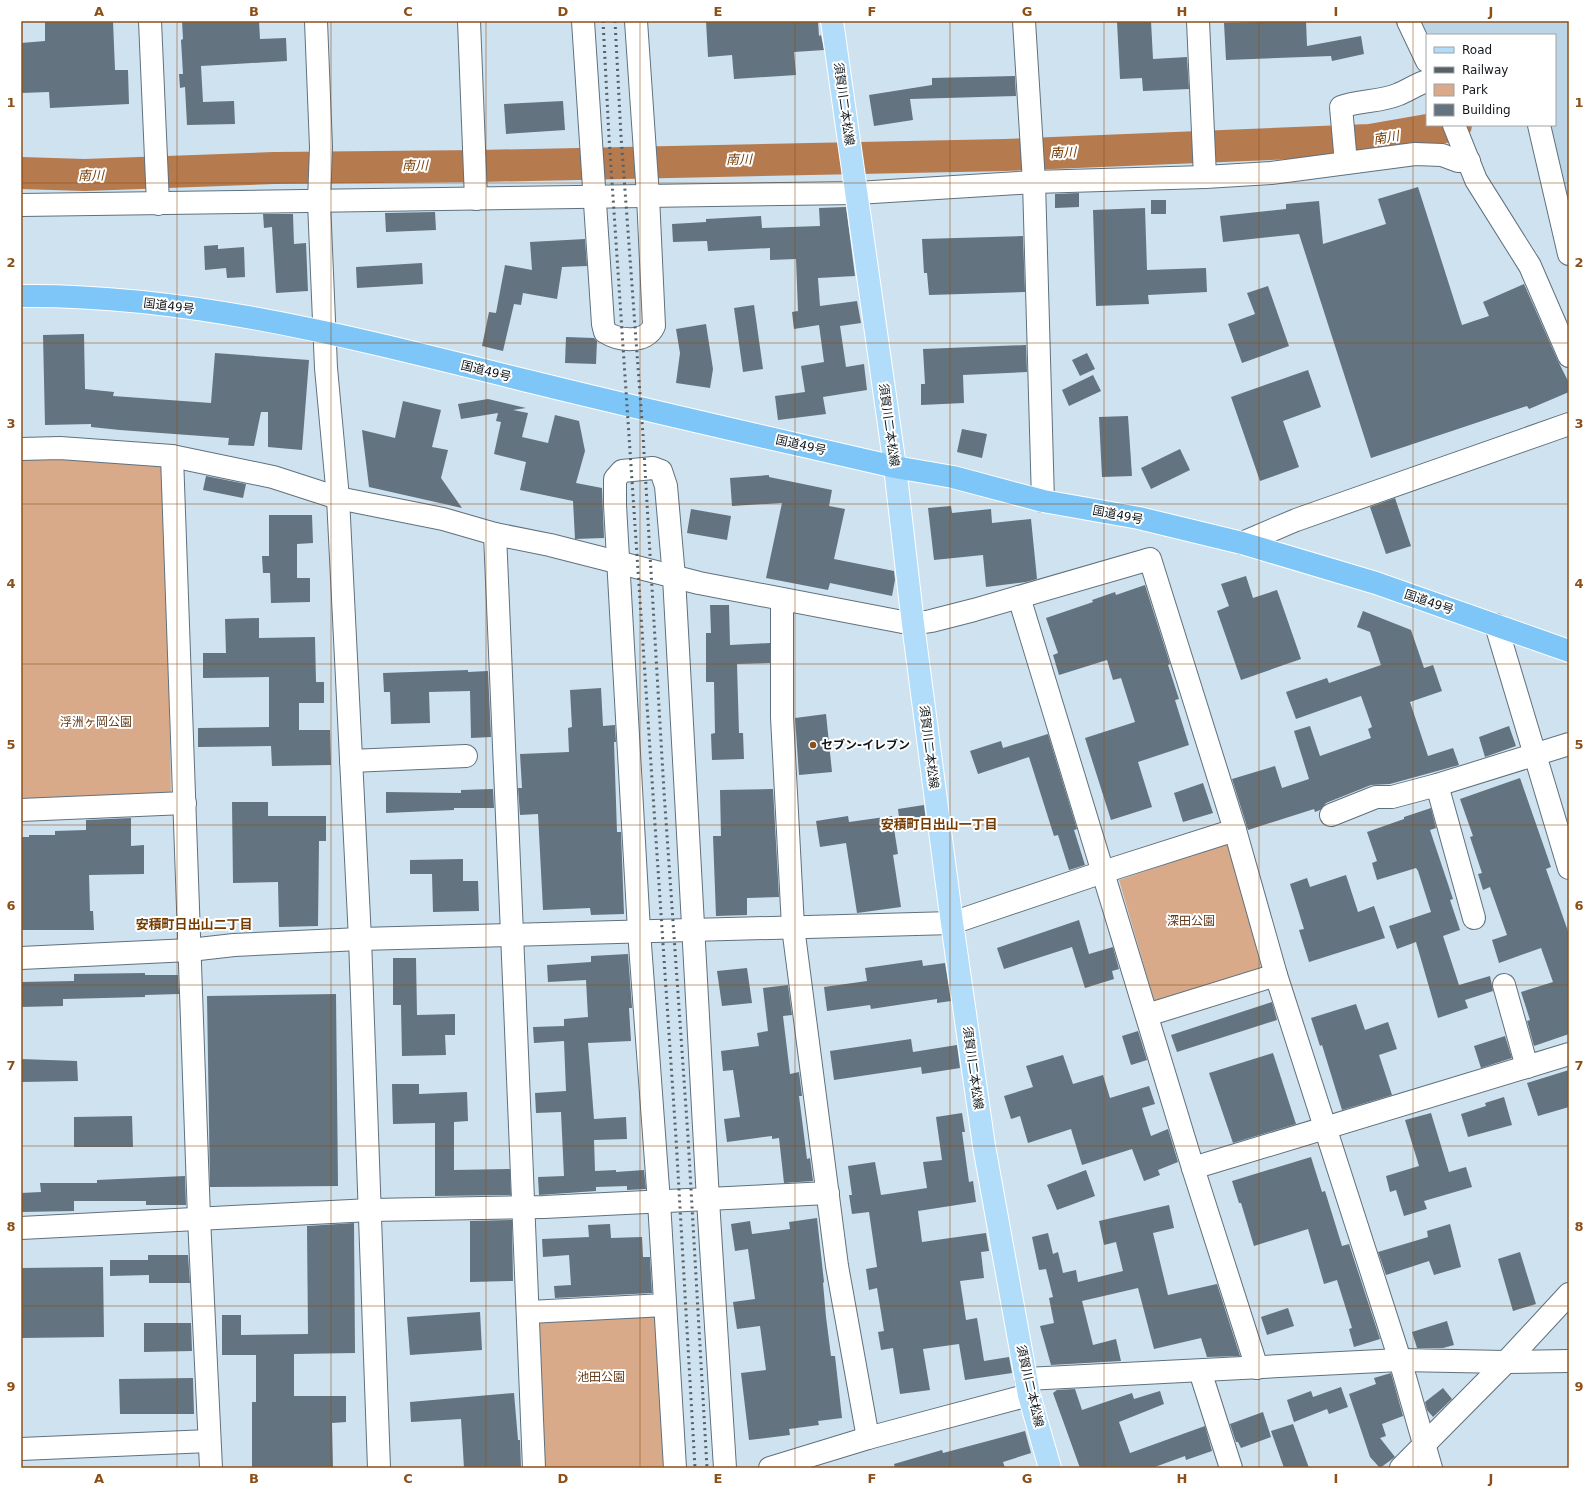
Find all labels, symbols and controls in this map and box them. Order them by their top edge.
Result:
text: A [94,4,104,19]
text: B [249,4,259,19]
text: C [403,4,413,19]
text: D [558,4,569,19]
text: E [714,4,722,19]
text: F [868,4,876,19]
text: G [1022,4,1032,19]
text: H [1177,4,1187,19]
text: I [1334,4,1338,19]
text: J [1488,4,1493,19]
legend [1426,34,1556,126]
text: Road [1462,43,1492,57]
street label: 須賀川二本松線 [831,61,857,147]
text: Railway [1462,63,1508,77]
text: Park [1462,83,1488,97]
text: 1 [6,95,16,110]
text: 1 [1574,95,1584,110]
text: Building [1462,103,1511,117]
water label: 南川 [1372,128,1402,147]
water label: 南川 [1050,144,1078,160]
water label: 南川 [726,152,754,167]
water label: 南川 [402,158,430,173]
water label: 南川 [78,168,106,183]
text: 2 [6,255,16,270]
text: 2 [1574,255,1584,270]
street label: 国道49号 [143,296,195,316]
street label: 国道49号 [459,358,513,384]
street label: 須賀川二本松線 [876,382,902,468]
text: 3 [6,416,16,431]
text: 3 [1574,416,1584,431]
street label: 国道49号 [774,432,828,458]
street label: 国道49号 [1091,503,1145,527]
text: 4 [6,576,16,591]
text: 4 [1574,576,1584,591]
street label: 国道49号 [1402,587,1456,617]
street label: 須賀川二本松線 [917,704,941,790]
park label: 浮洲ヶ岡公園 [60,715,132,729]
text: 5 [6,737,16,752]
text: 5 [1574,737,1584,752]
place label: セブン-イレブン [821,738,910,752]
marker: セブン-イレブン [808,740,818,750]
district label: 安積町日出山一丁目 [880,817,998,832]
text: 6 [6,898,16,913]
text: 6 [1574,898,1584,913]
park label: 深田公園 [1167,914,1215,928]
district label: 安積町日出山二丁目 [135,917,253,932]
street label: 須賀川二本松線 [960,1025,986,1111]
text: 7 [6,1058,16,1073]
text: 7 [1574,1058,1584,1073]
text: 8 [6,1219,16,1234]
text: 8 [1574,1219,1584,1234]
street label: 須賀川二本松線 [1014,1343,1046,1429]
park label: 池田公園 [577,1370,625,1384]
text: 9 [6,1379,16,1394]
text: 9 [1574,1379,1584,1394]
text: A [94,1471,104,1486]
text: B [249,1471,259,1486]
text: C [403,1471,413,1486]
text: D [558,1471,569,1486]
text: E [714,1471,722,1486]
text: F [868,1471,876,1486]
text: G [1022,1471,1032,1486]
text: H [1177,1471,1187,1486]
text: I [1334,1471,1338,1486]
text: J [1488,1471,1493,1486]

